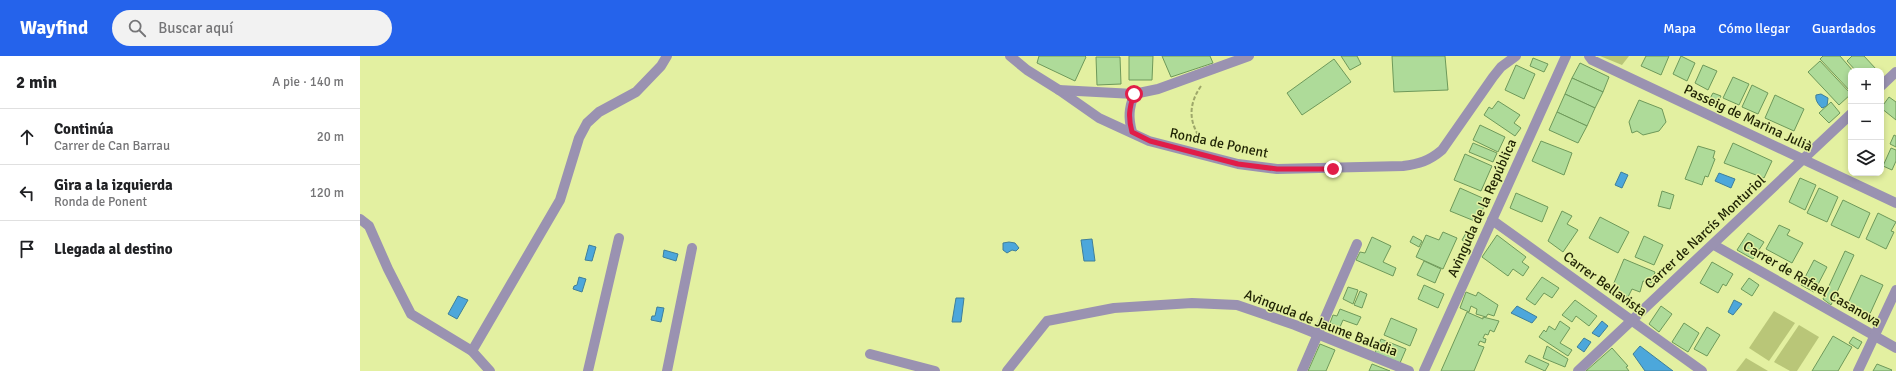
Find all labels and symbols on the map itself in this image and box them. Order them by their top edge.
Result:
street label: Passeig de Marina Julià [1681,81,1815,155]
route start [1125,85,1143,103]
street label: Ronda de Ponent [1168,124,1270,162]
street label: Avinguda de la República [1444,136,1520,280]
route end [1324,160,1342,178]
street label: Carrer de Narcís Monturiol [1641,172,1769,292]
street label: Carrer de Rafael Casanova [1740,238,1884,330]
street label: Carrer Bellavista [1560,248,1650,320]
street label: Avinguda de Jaume Baladia [1242,286,1400,360]

